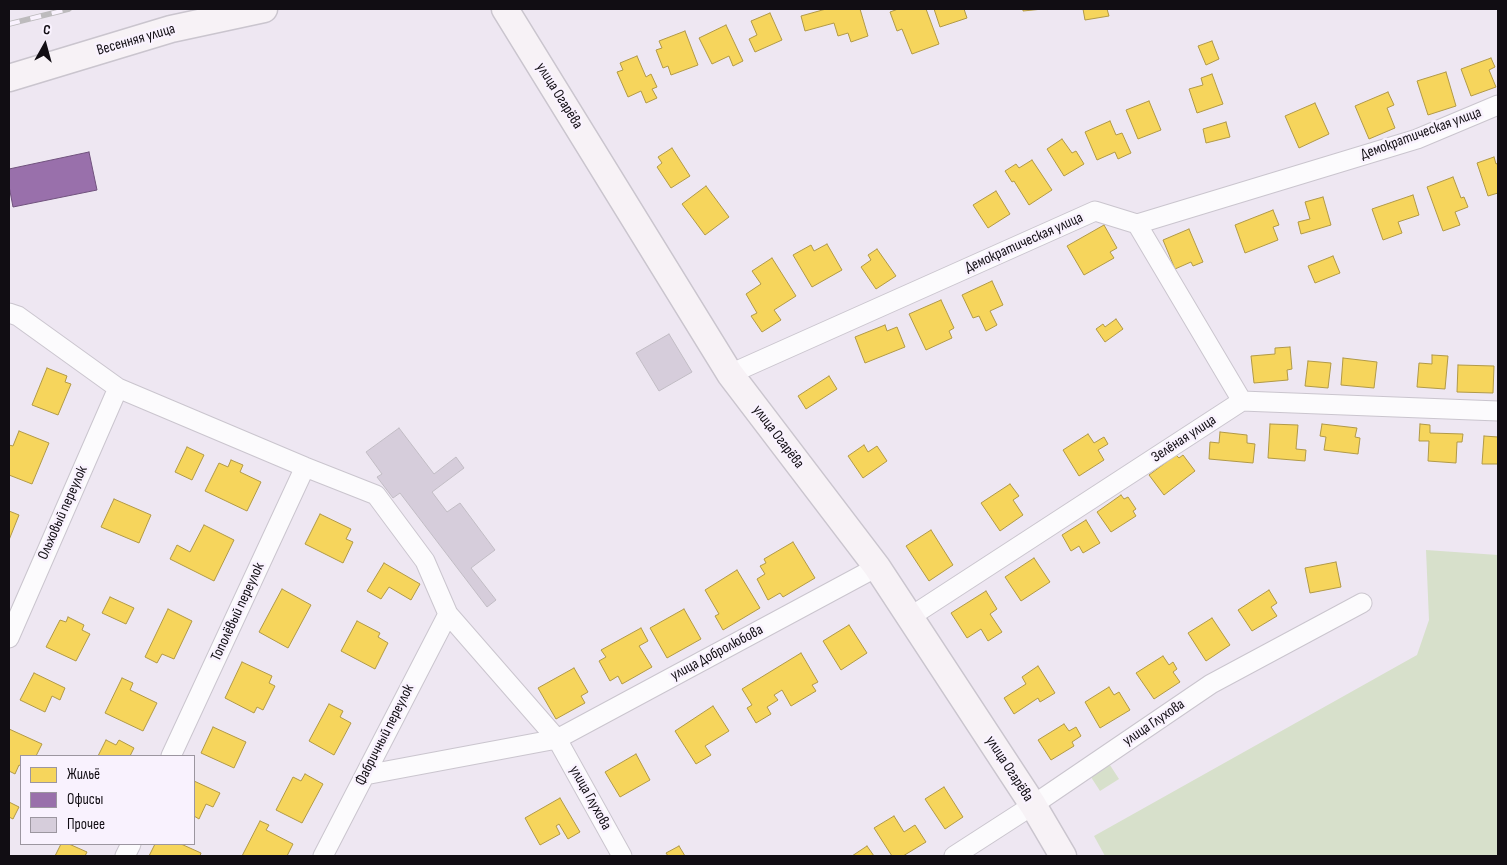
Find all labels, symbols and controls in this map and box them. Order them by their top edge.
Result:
north arrow [20,20,70,70]
street label: Весенняя улица [95,20,177,60]
text: С [42,21,51,38]
street label: улица Огарёва [532,60,586,132]
street label: Демократическая улица [1358,104,1484,164]
street label: Демократическая улица [962,209,1086,277]
street label: улица Огарёва [748,402,808,472]
street label: Зелёная улица [1148,411,1220,467]
street label: Ольховый переулок [34,463,92,563]
street label: Тополёвый переулок [207,560,269,664]
street label: улица Добролюбова [668,621,766,685]
street label: Фабричный переулок [352,681,418,789]
street label: улица Глухова [1120,696,1188,750]
street label: улица Огарёва [981,733,1037,805]
legend [20,755,195,845]
street label: улица Глухова [565,763,615,833]
text: Жильё [67,765,100,784]
text: Офисы [67,790,103,809]
text: Прочее [67,815,105,834]

